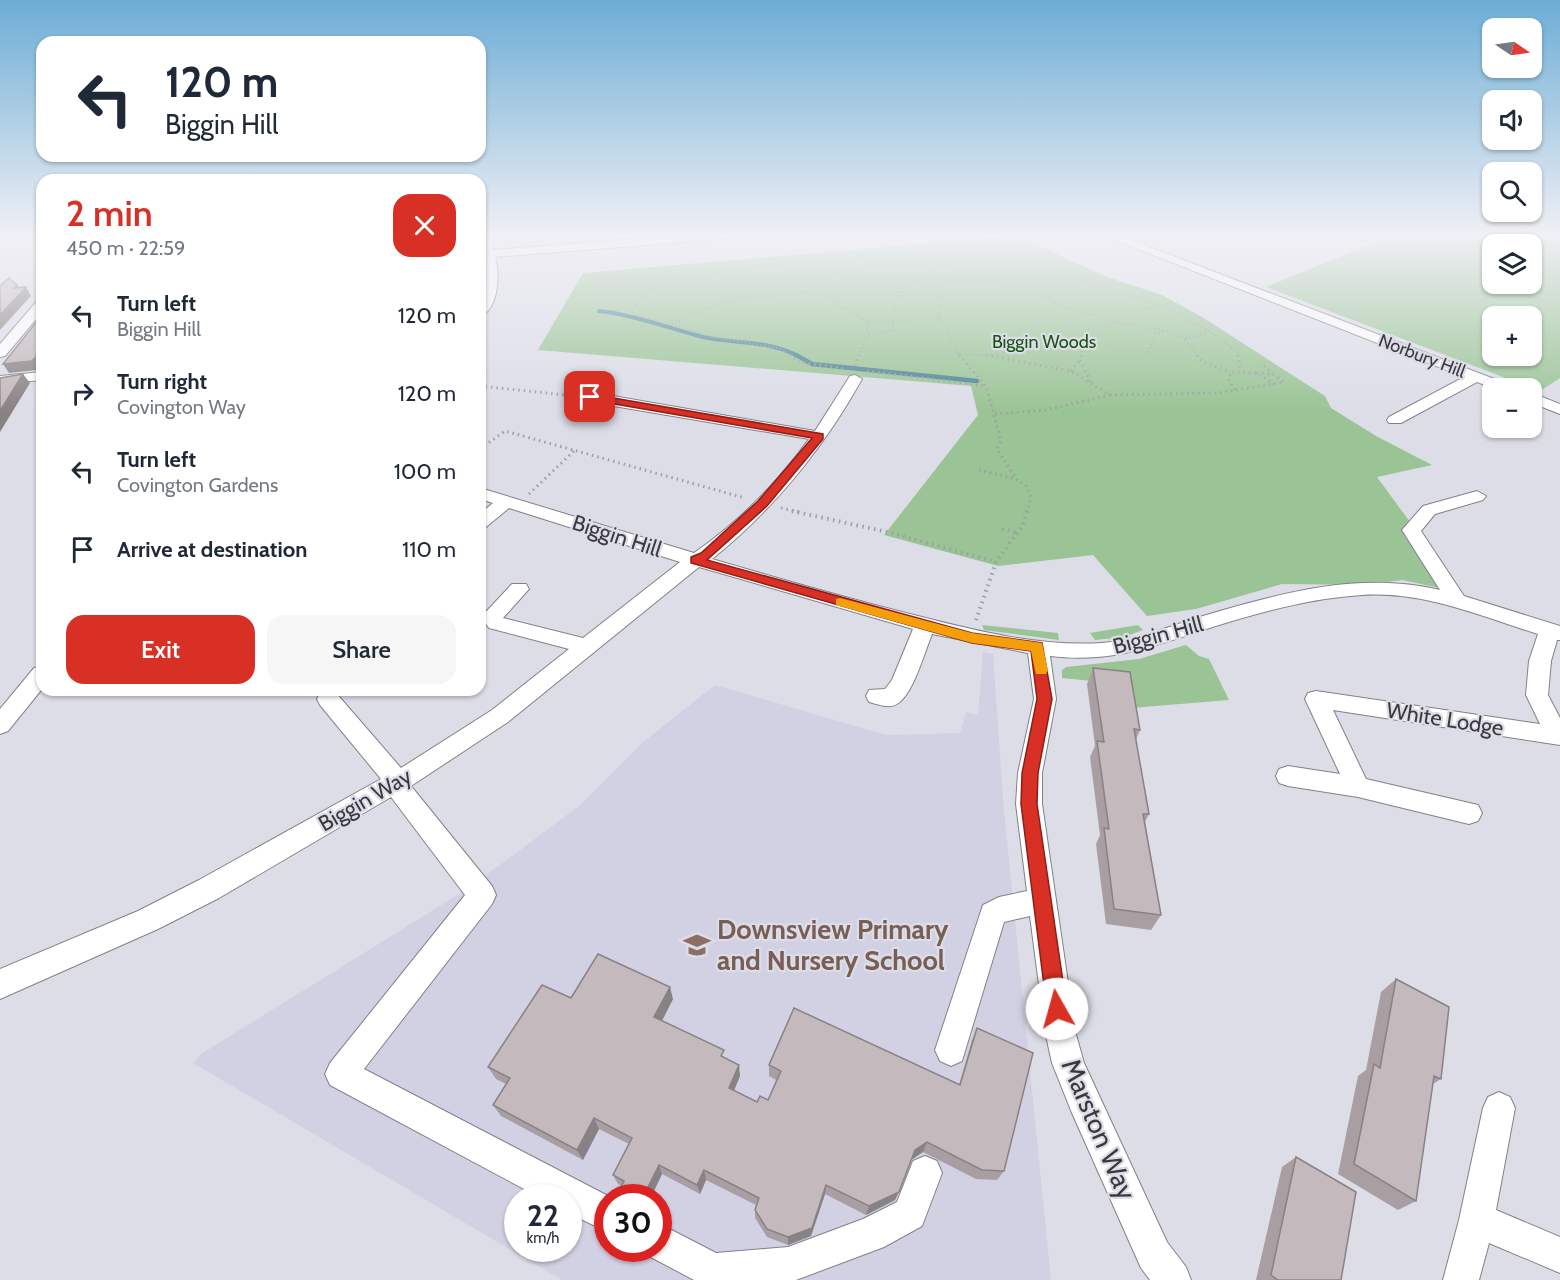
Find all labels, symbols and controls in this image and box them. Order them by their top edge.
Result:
north arrow [1482,18,1542,78]
map controls [1482,18,1542,438]
text: 120 m [165,56,278,108]
icon: left [66,60,144,138]
button: sound [1482,90,1542,150]
text: Biggin Hill [165,108,278,141]
button: search [1482,162,1542,222]
text: 2 min [66,191,153,235]
button: close [393,194,456,257]
button: layers [1482,234,1542,294]
text: 450 m · 22:59 [66,236,185,260]
text: Turn left [117,290,196,317]
icon: left [66,299,99,332]
text: 120 m [398,302,456,329]
button: + [1482,306,1542,366]
text: Biggin Hill [117,317,201,341]
street label: Norbury Hill [1376,329,1469,383]
park label: Biggin Woods [992,331,1096,353]
text: Turn right [117,368,207,395]
pin [564,371,615,422]
icon: right [66,377,99,410]
button: − [1482,378,1542,438]
text: 120 m [398,380,456,407]
icon: arrive [573,380,606,413]
text: Covington Way [117,395,246,419]
text: Turn left [117,446,196,473]
icon: left [66,455,99,488]
text: 100 m [394,458,456,485]
text: Covington Gardens [117,473,278,497]
street label: Biggin Hill [569,509,666,563]
icon: arrive [66,533,99,566]
text: Arrive at destination [117,536,307,563]
text: 110 m [402,536,456,563]
street label: Biggin Hill [1110,610,1207,660]
button: Exit [66,615,255,684]
button: Share [267,615,456,684]
street label: White Lodge [1384,696,1506,742]
street label: Biggin Way [314,763,416,837]
place label: Downsview Primary and Nursery School [717,913,949,977]
school or university icon: Downsview Primary and Nursery School [682,930,712,960]
position arrow [1025,977,1089,1041]
street label: Marston Way [1055,1054,1144,1205]
speed limit sign: 30 [594,1184,672,1262]
text: 22 [527,1197,559,1234]
text: km/h [527,1229,559,1247]

